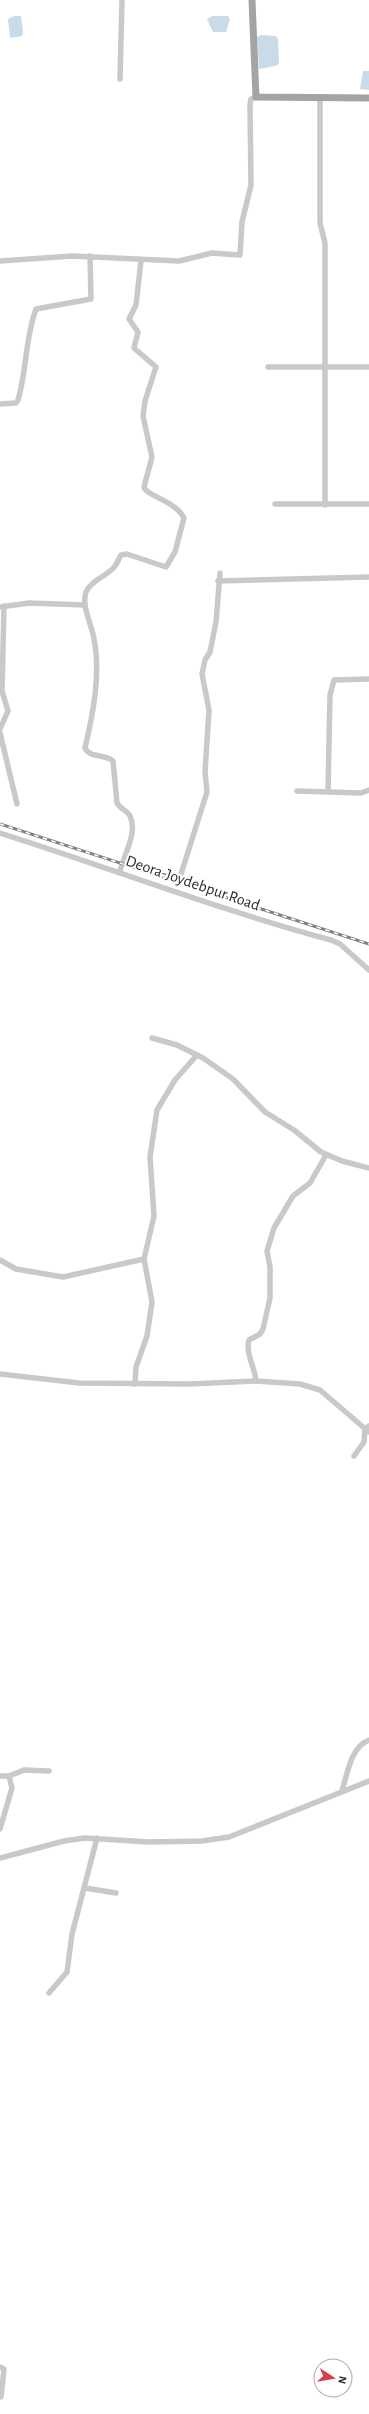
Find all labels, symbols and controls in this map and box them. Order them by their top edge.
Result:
street label: Deora-Joydebpur Road [124,853,262,914]
north arrow [313,2358,353,2398]
text: N [336,2375,348,2385]

